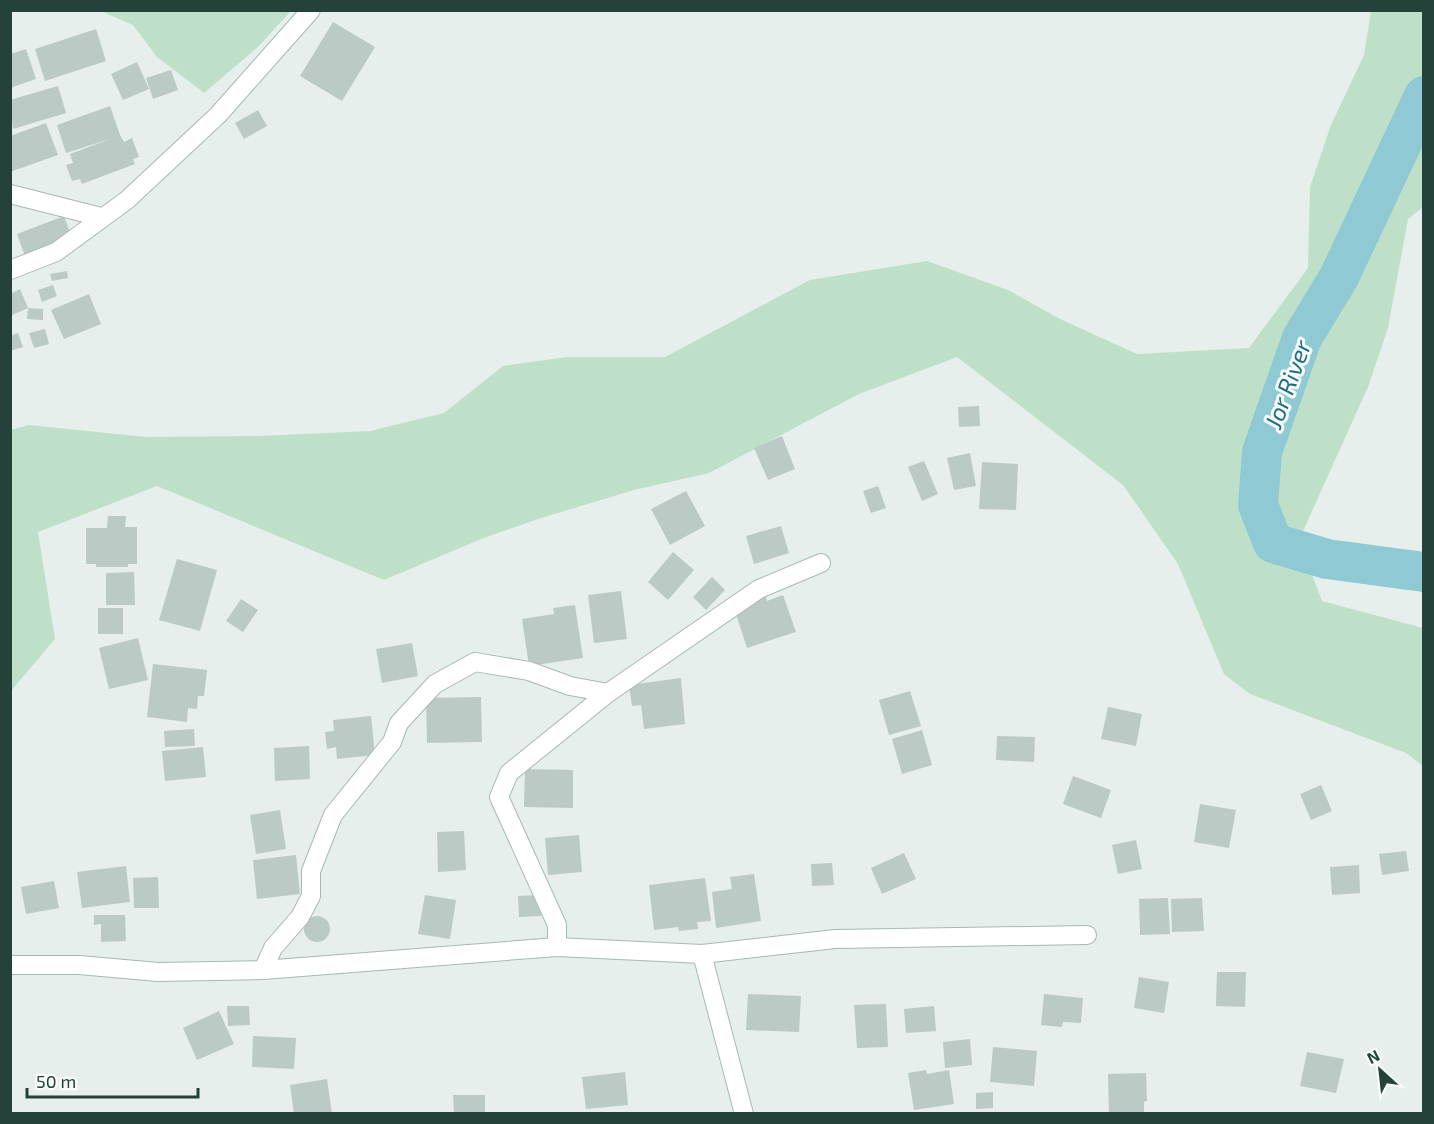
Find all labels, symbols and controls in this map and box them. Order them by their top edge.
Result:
water label: Jor River [1257,335,1317,433]
north arrow [1350,1040,1410,1100]
text: N [1363,1045,1382,1067]
scale bar [27,1061,198,1099]
text: 50 m [36,1070,76,1092]

